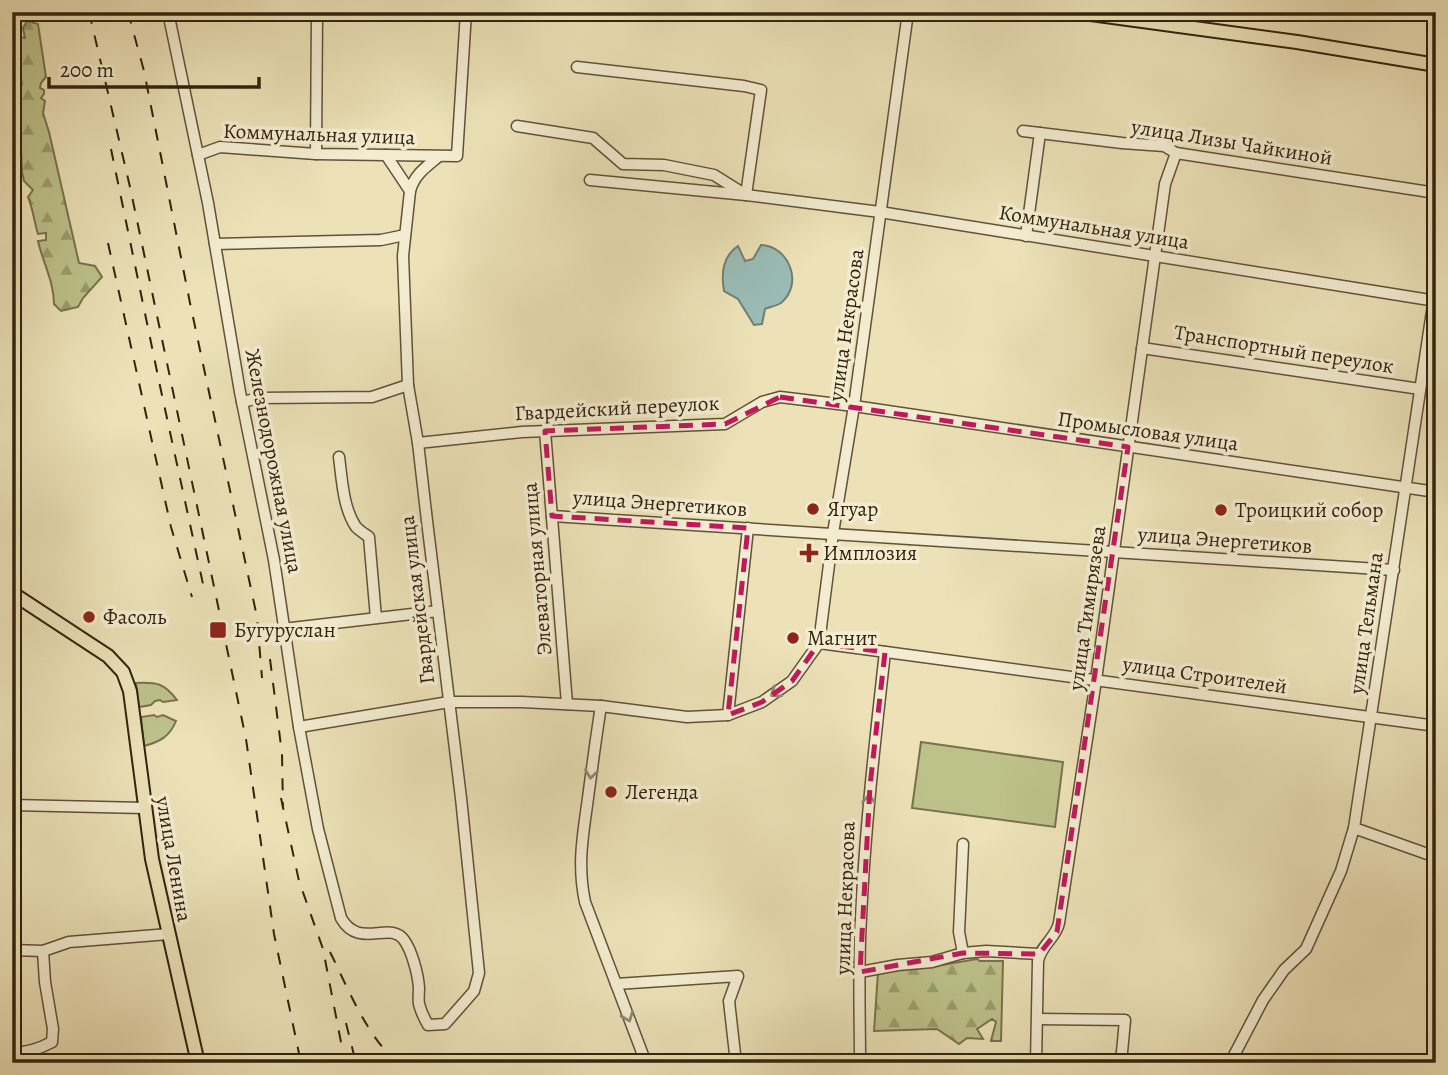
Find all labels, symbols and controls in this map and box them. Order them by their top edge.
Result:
scale bar [49,46,259,90]
text: 200 m [60,56,114,84]
street label: улица Лизы Чайкиной [1128,112,1335,172]
street label: Коммунальная улица [222,117,416,151]
street label: Коммунальная улица [997,198,1192,256]
street label: улица Некрасова [821,247,871,404]
street label: Транспортный переулок [1172,318,1396,380]
street label: Железнодорожная улица [239,347,310,576]
street label: Гвардейский переулок [514,389,720,427]
street label: Промысловая улица [1056,404,1241,458]
street label: Элеваторная улица [515,481,559,657]
street label: улица Энергетиков [571,483,748,523]
place label: Ягуар [827,495,878,523]
place label: Троицкий собор [1235,496,1383,524]
marker: Ягуар [805,501,821,517]
marker: Троицкий собор [1213,502,1229,518]
street label: Гвардейская улица [393,514,441,686]
street label: улица Энергетиков [1136,520,1313,560]
street label: улица Тимирязева [1061,523,1112,693]
place label: Имплозия [823,539,917,567]
marker: Имплозия [801,545,817,561]
street label: улица Тельмана [1342,550,1390,697]
place label: Фасоль [103,603,166,631]
marker: Фасоль [81,609,97,625]
place label: Бугуруслан [234,616,336,644]
marker: Бугуруслан [208,620,228,640]
place label: Магнит [807,624,877,652]
marker: Магнит [785,630,801,646]
street label: улица Строителей [1120,649,1289,700]
one-way arrow [770,685,783,698]
one-way arrow [584,768,599,779]
place label: Легенда [625,778,699,806]
marker: Легенда [603,784,619,800]
street label: улица Ленина [149,793,199,924]
one-way arrow [861,793,876,804]
street label: улица Некрасова [828,821,862,976]
one-way arrow [620,1010,634,1022]

